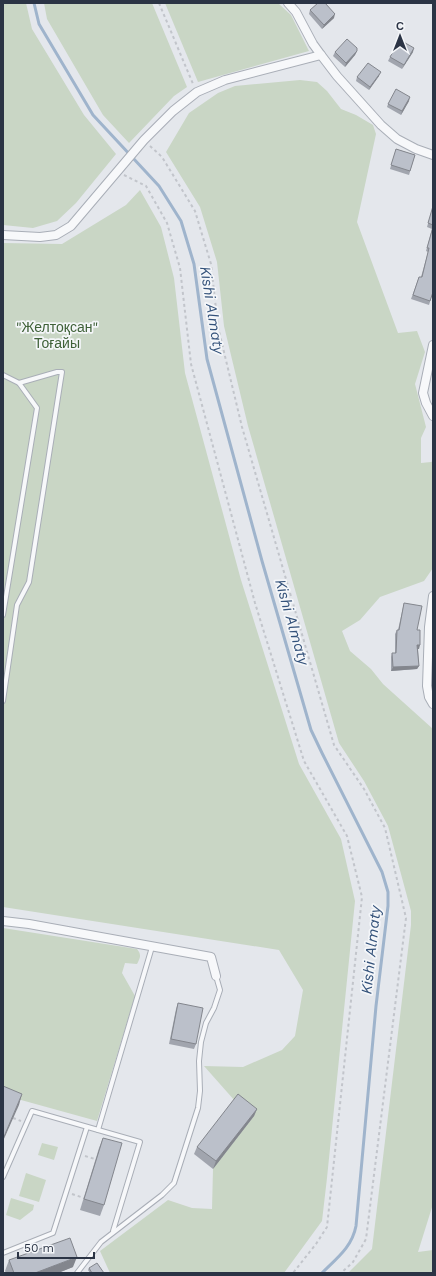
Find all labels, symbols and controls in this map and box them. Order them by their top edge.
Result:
north arrow [380,16,420,56]
text: С [396,20,404,33]
water label: Kіshі Almaty [196,265,228,357]
park label: "Желтоқсан" Тоғайы [16,319,98,351]
water label: Kіshі Almaty [271,577,313,669]
water label: Kіshі Almaty [357,903,385,995]
scale bar [18,1234,94,1260]
text: 50 m [24,1241,54,1255]

